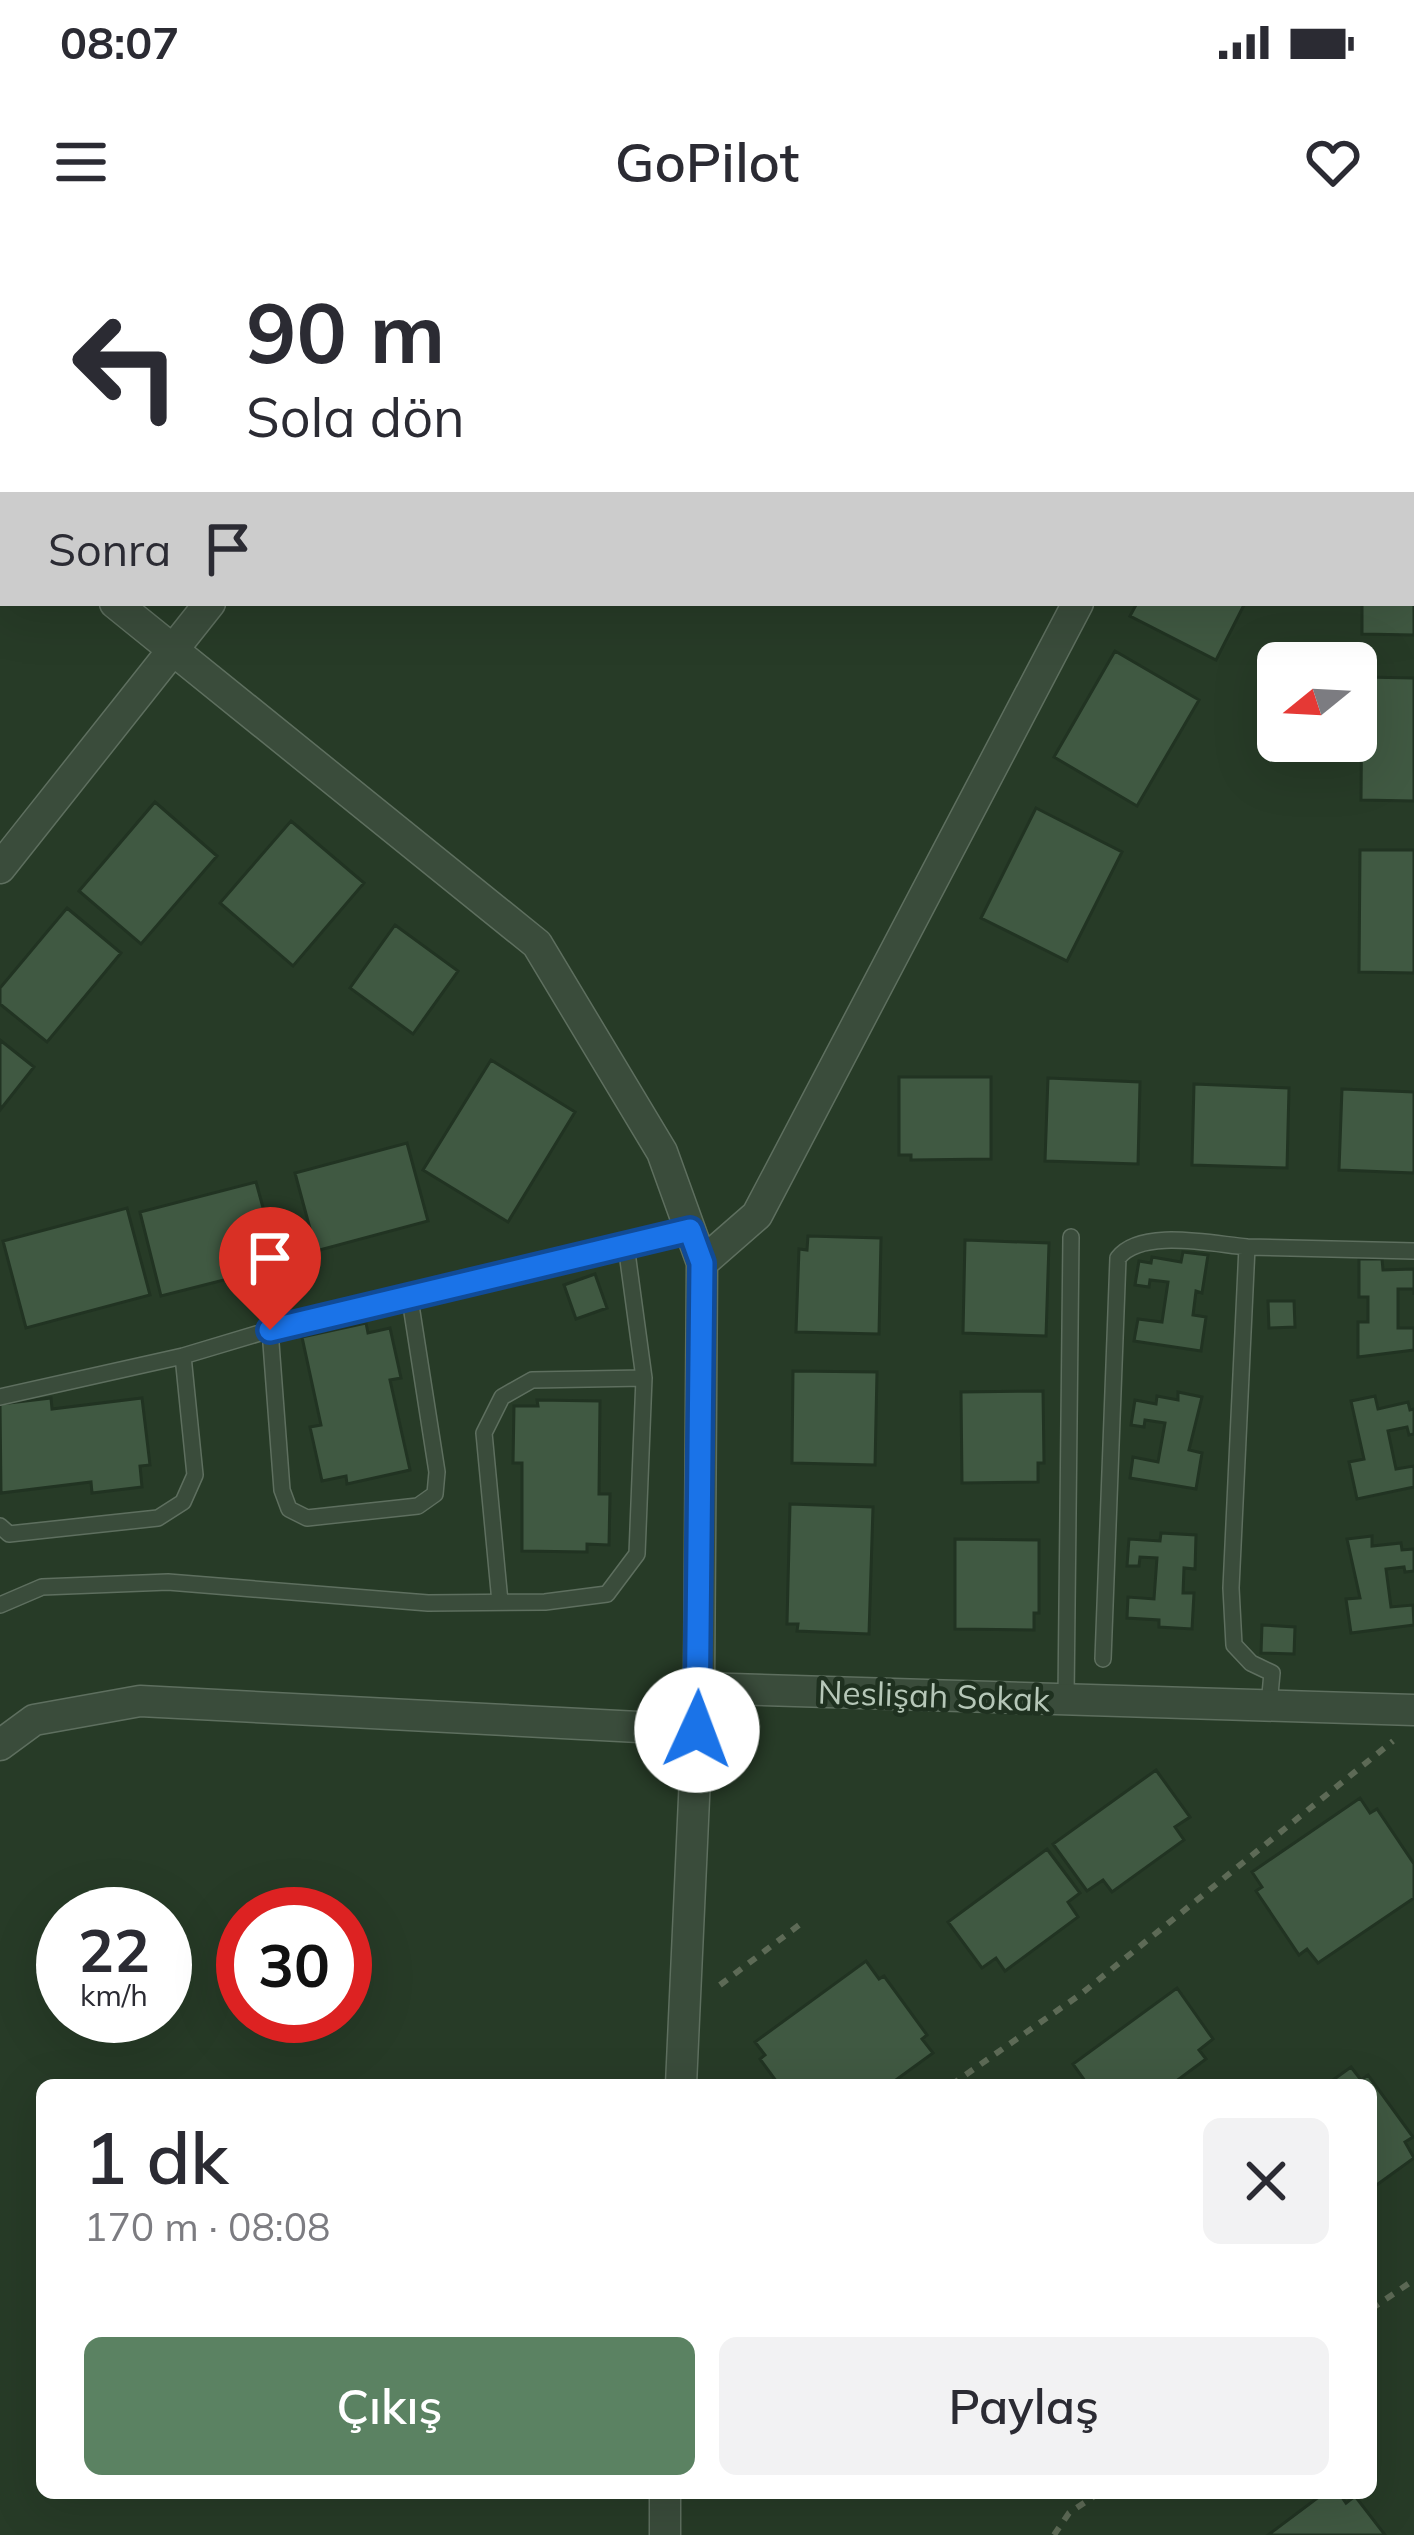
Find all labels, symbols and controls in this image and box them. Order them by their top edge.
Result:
text: 08:07 [60,14,179,70]
text: GoPilot [615,128,799,196]
icon: menu [48,129,114,195]
icon: heart [1300,129,1366,195]
text: 90 m [246,279,445,384]
icon: left [48,288,204,444]
text: Sola dön [246,383,465,451]
icon: arrive [195,516,261,582]
text: Sonra [48,521,171,577]
north arrow [1257,642,1377,762]
map controls [1257,642,1377,762]
pin [219,1207,321,1330]
icon: arrive [237,1225,303,1291]
position arrow [634,1667,760,1793]
street label: Neslişah Sokak [817,1670,1052,1720]
speed limit sign: 30 [216,1887,372,2043]
text: 22 [78,1912,150,1987]
text: km/h [80,1976,148,2014]
text: 1 dk [84,2112,229,2202]
button: close [1203,2118,1329,2244]
text: 170 m · 08:08 [84,2202,330,2251]
button: Çıkış [84,2337,695,2475]
button: Paylaş [719,2337,1329,2475]

